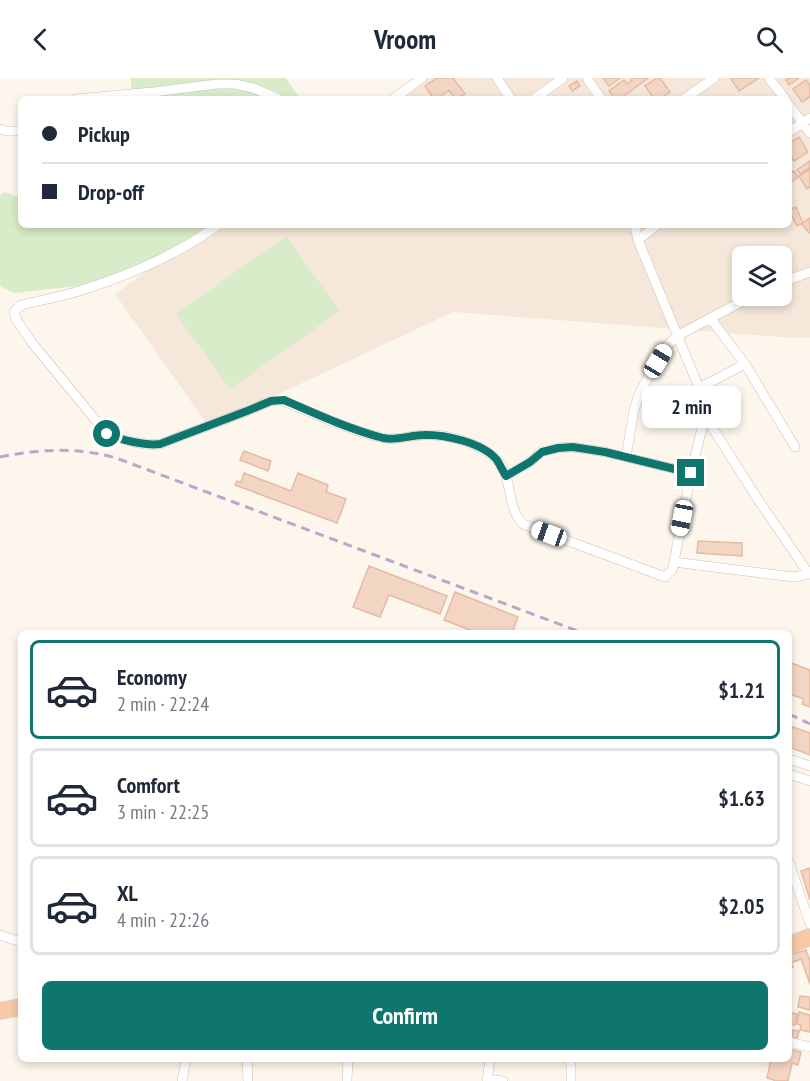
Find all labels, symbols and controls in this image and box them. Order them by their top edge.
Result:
text: Vroom [374,22,436,56]
icon: back [24,23,57,56]
icon: search [753,23,786,56]
text: Pickup [78,120,130,148]
text: Drop-off [78,178,144,206]
map controls [732,246,792,306]
button: layers [732,246,792,306]
car [641,341,675,381]
callout: 2 min [642,386,740,428]
text: 2 min [671,394,712,420]
route start [93,420,120,447]
route end [677,459,704,486]
car [670,499,694,537]
car [529,519,569,549]
icon: car [45,663,99,717]
text: Economy [117,663,187,691]
text: $1.21 [718,676,765,704]
text: 2 min · 22:24 [117,691,209,717]
icon: car [45,771,99,825]
text: Comfort [117,771,180,799]
text: $1.63 [718,784,765,812]
text: 3 min · 22:25 [117,799,209,825]
icon: car [45,879,99,933]
text: XL [117,879,138,907]
text: $2.05 [718,892,765,920]
text: 4 min · 22:26 [117,907,209,933]
button: Confirm [42,981,768,1050]

